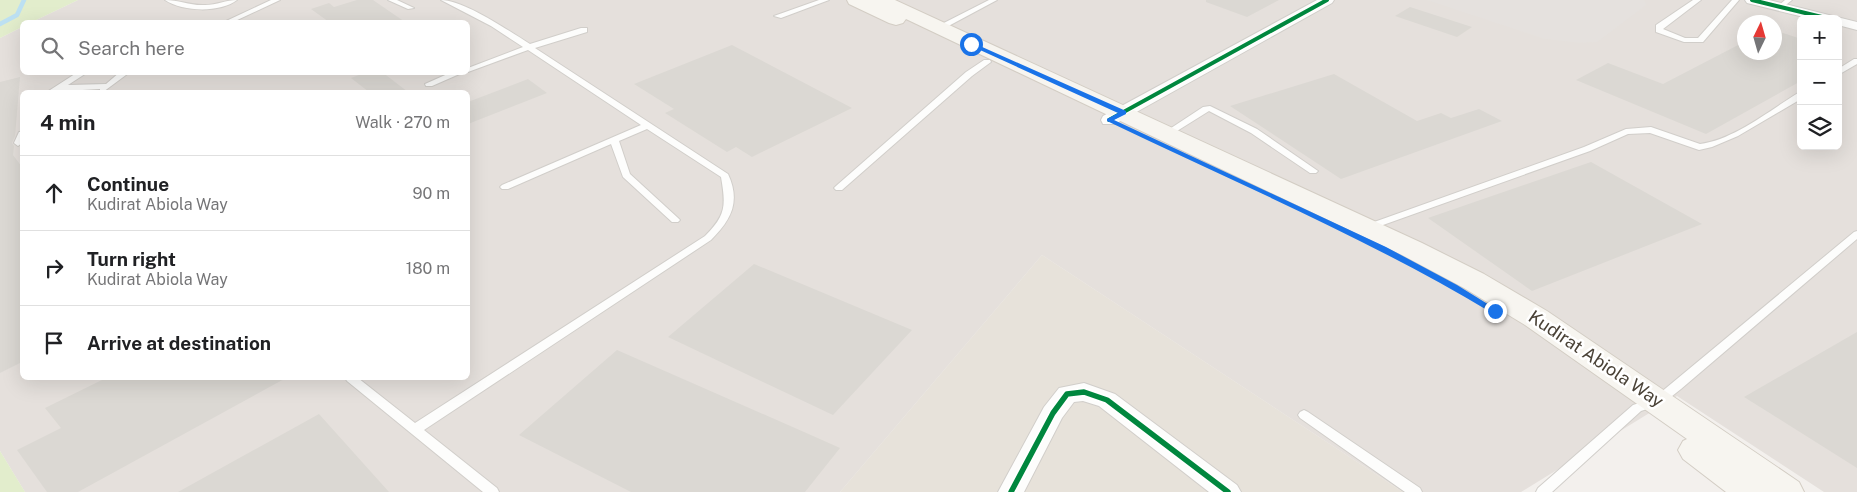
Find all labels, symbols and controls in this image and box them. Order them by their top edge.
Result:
north arrow [1737,15,1782,60]
map controls [1797,15,1842,150]
button: + [1797,15,1842,60]
search box [20,20,470,75]
route start [960,33,983,56]
icon: search [38,34,66,62]
text: Search here [78,37,185,59]
button: − [1797,60,1842,105]
button: layers [1797,105,1842,150]
text: 4 min [40,110,95,135]
text: Walk · 270 m [355,113,450,132]
text: Continue [87,173,169,195]
icon: ahead [40,179,68,207]
text: 90 m [413,184,450,203]
text: Kudirat Abiola Way [87,195,228,214]
text: Turn right [87,248,176,270]
icon: right [40,254,68,282]
text: 180 m [406,259,450,278]
text: Kudirat Abiola Way [87,270,228,289]
route end [1484,300,1507,323]
street label: Kudirat Abiola Way [1525,306,1668,412]
icon: arrive [40,329,68,357]
text: Arrive at destination [87,332,271,354]

